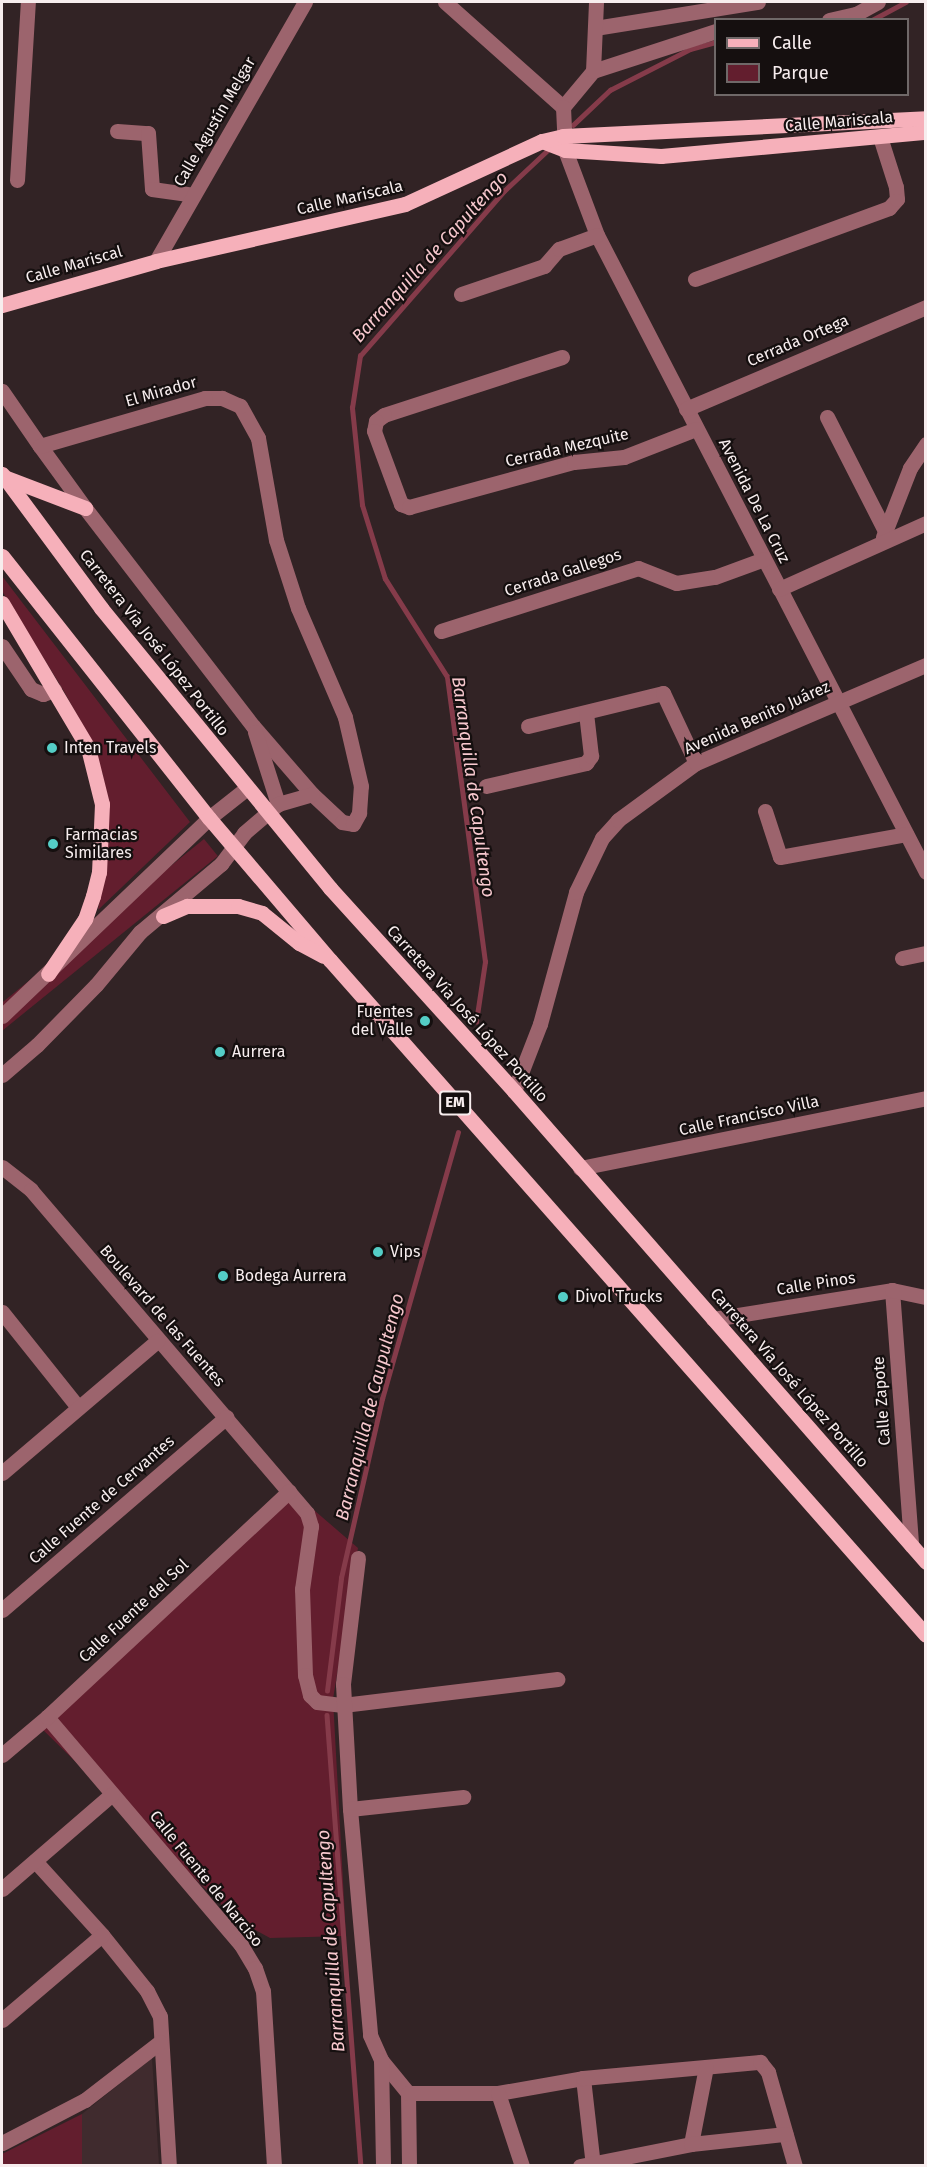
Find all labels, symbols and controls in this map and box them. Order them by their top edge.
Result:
legend [714,18,909,96]
text: Calle [772,32,812,54]
street label: Calle Agustín Melgar [170,54,260,190]
text: Parque [772,62,829,84]
street label: Calle Mariscala [784,108,894,136]
water label: Barranquilla de Capultengo [347,167,513,347]
street label: Calle Mariscala [295,176,405,220]
street label: Calle Mariscal [23,242,125,288]
street label: Cerrada Ortega [744,311,852,371]
street label: El Mirador [123,373,199,411]
street label: Cerrada Mezquite [503,424,631,472]
street label: Avenida De La Cruz [714,435,794,567]
street label: Cerrada Gallegos [502,545,624,601]
street label: Carretera Vía José López Portillo [75,546,233,740]
water label: Barranquilla de Capultengo [447,675,499,899]
street label: Avenida Benito Juárez [681,677,833,759]
place label: Inten Travels [64,738,157,758]
marker: Inten Travels [45,741,59,755]
place label: Farmacias Similares [65,825,137,863]
marker: Farmacias Similares [46,837,60,851]
street label: Carretera Vía José López Portillo [382,922,552,1106]
place label: Fuentes del Valle [351,1002,413,1040]
marker: Fuentes del Valle [418,1014,432,1028]
place label: Aurrera [232,1042,285,1062]
marker: Aurrera [213,1045,227,1059]
road number: EM [438,1091,472,1115]
street label: Calle Francisco Villa [677,1092,821,1140]
street label: Boulevard de las Fuentes [95,1241,229,1391]
place label: Vips [390,1242,420,1262]
marker: Vips [371,1245,385,1259]
place label: Bodega Aurrera [235,1266,347,1286]
street label: Calle Pinos [775,1268,857,1300]
marker: Bodega Aurrera [216,1269,230,1283]
street label: Carretera Vía José López Portillo [706,1284,872,1472]
place label: Divol Trucks [575,1287,662,1307]
marker: Divol Trucks [556,1290,570,1304]
water label: Barranquilla de Caupultengo [331,1291,409,1523]
street label: Calle Zapote [869,1356,895,1446]
street label: Calle Fuente de Cervantes [25,1432,179,1568]
street label: Calle Fuente del Sol [75,1555,193,1667]
street label: Calle Fuente de Narciso [145,1807,267,1951]
water label: Barranquilla de Capultengo [312,1829,350,2053]

